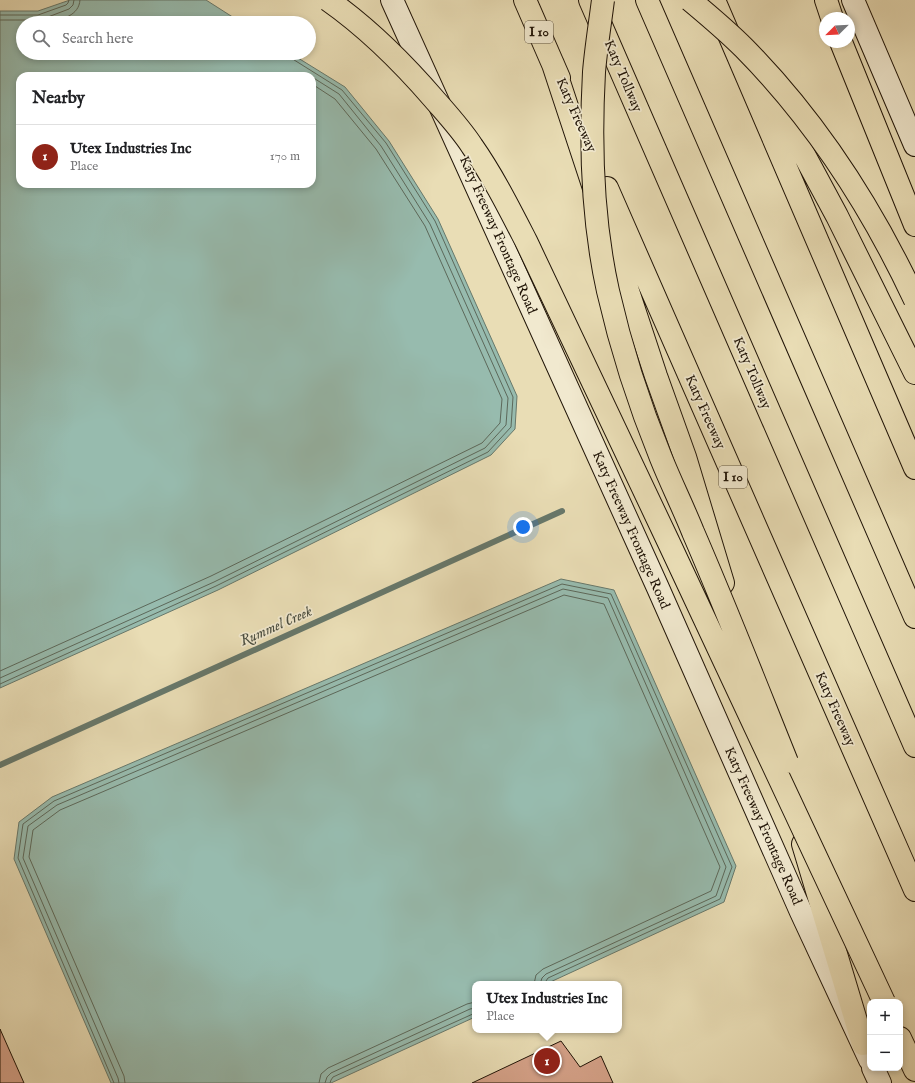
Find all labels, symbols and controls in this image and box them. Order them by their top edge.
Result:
north arrow [819,12,855,48]
search box [16,16,316,60]
road number: I 10 [525,21,553,43]
icon: search [30,27,52,49]
text: Search here [62,29,133,48]
street label: Katy Tollway [600,37,646,115]
street label: Katy Freeway [552,75,600,155]
text: Nearby [32,88,85,109]
text: Utex Industries Inc [70,139,191,158]
text: 1 [43,148,47,165]
text: 170 m [270,148,300,165]
street label: Katy Freeway Frontage Road [455,153,541,317]
text: Place [70,158,98,175]
street label: Katy Tollway [729,334,775,412]
street label: Katy Freeway [681,372,729,452]
street label: Katy Freeway Frontage Road [588,448,674,612]
road number: I 10 [719,466,747,488]
your location [513,517,533,537]
water label: Rummel Creek [237,602,315,650]
street label: Katy Freeway [811,669,859,749]
street label: Katy Freeway Frontage Road [720,744,806,908]
popup [472,981,622,1033]
text: Utex Industries Inc [486,989,608,1008]
map controls [867,999,903,1071]
button: + [867,999,903,1035]
text: Place [486,1008,515,1025]
button: − [867,1035,903,1071]
pin: 1 [534,1046,560,1076]

